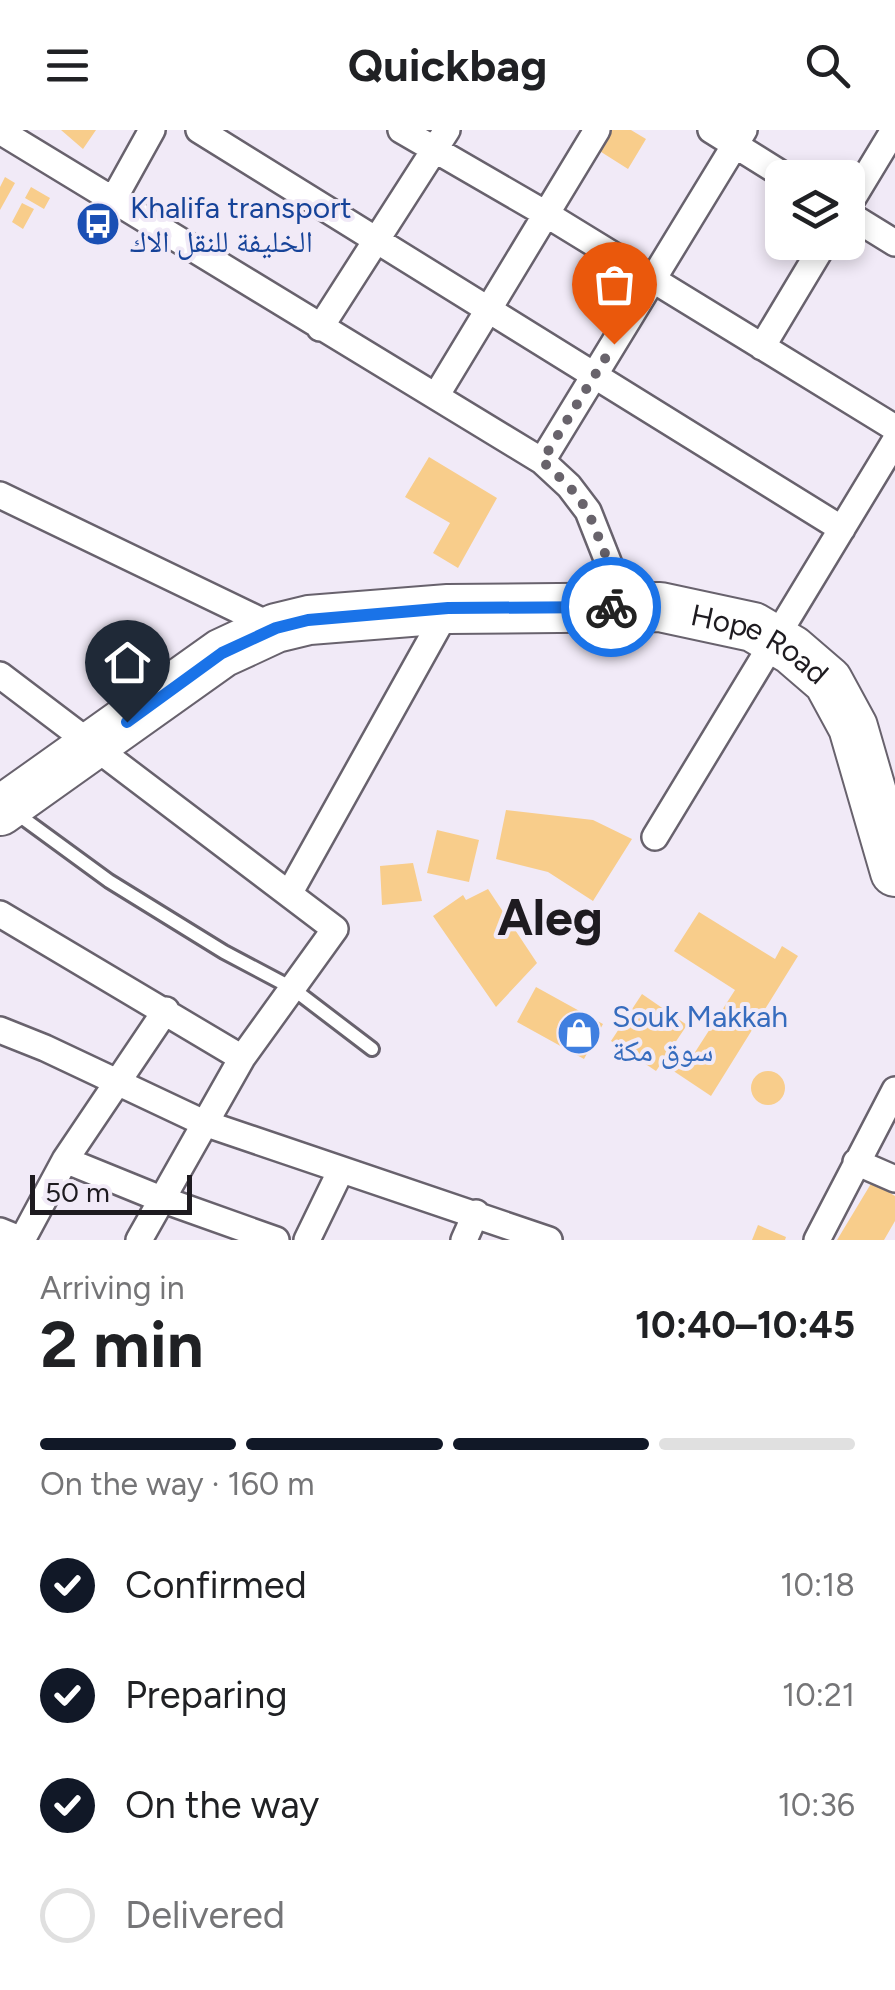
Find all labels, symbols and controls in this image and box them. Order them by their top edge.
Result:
icon: menu [40,38,95,93]
text: Quickbag [348,38,547,92]
icon: search [800,38,855,93]
map controls [765,160,865,260]
button: layers [765,160,865,260]
place label: Khalifa transport الخليفة للنقل الاك [130,189,352,260]
bus stop icon: Khalifa transport الخليفة للنقل الاك [75,201,121,247]
pin [572,242,657,345]
icon: bag [587,257,642,312]
courier [561,557,661,657]
icon: bike [584,580,639,635]
street label: Hope Road [688,596,836,692]
pin [85,620,170,723]
icon: home [100,635,155,690]
district label: Aleg [497,887,603,948]
place label: Souk Makkah سوق مكة [612,998,788,1069]
shop icon: Souk Makkah سوق مكة [556,1010,602,1056]
scale bar [30,1170,192,1214]
text: 50 m [45,1175,110,1209]
text: Arriving in [40,1269,185,1307]
text: 10:40–10:45 [635,1302,855,1348]
text: 2 min [40,1305,204,1383]
text: On the way · 160 m [40,1465,314,1503]
icon: check [40,1558,95,1613]
text: Confirmed [125,1562,307,1608]
text: 10:18 [780,1566,855,1604]
icon: check [40,1668,95,1723]
text: Preparing [125,1672,287,1718]
text: 10:21 [782,1676,855,1714]
icon: check [40,1778,95,1833]
text: On the way [125,1782,319,1828]
text: 10:36 [778,1786,855,1824]
text: Delivered [125,1892,285,1938]

